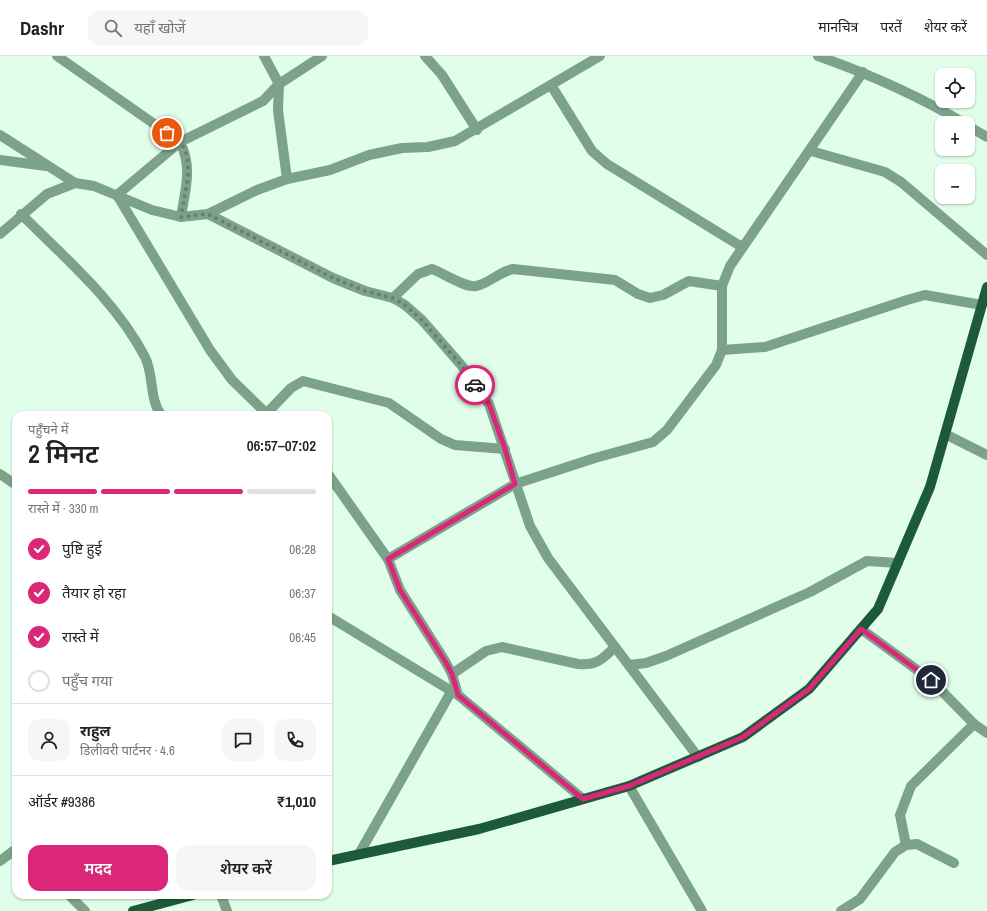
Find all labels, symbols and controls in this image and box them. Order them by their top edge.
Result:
search box [88,10,368,46]
text: Dashr [20,15,64,41]
icon: search [102,17,124,39]
text: यहाँ खोजें [134,17,185,38]
text: मानचित्र [818,18,858,36]
text: परतें [880,18,902,36]
text: शेयर करें [924,18,967,36]
map controls [935,68,975,204]
button: locate [935,68,975,108]
pin [150,116,184,150]
button: + [935,116,975,156]
icon: bag [156,122,178,144]
button: − [935,164,975,204]
courier [455,365,495,405]
icon: car [464,374,486,396]
text: पहुँचने में [28,421,69,438]
text: 06:57–07:02 [247,435,316,456]
text: 2 मिनट [28,436,99,471]
text: रास्ते में · 330 m [28,500,98,517]
icon: check [28,538,50,560]
text: पुष्टि हुई [62,538,102,559]
text: 06:28 [289,541,316,558]
icon: check [28,582,50,604]
text: तैयार हो रहा [62,582,126,603]
text: 06:37 [289,585,316,602]
icon: check [28,626,50,648]
text: रास्ते में [62,626,99,647]
text: 06:45 [289,629,316,646]
pin [914,663,948,697]
icon: home [920,669,942,691]
text: पहुँच गया [62,670,112,691]
button: person [28,719,70,761]
button: chat [222,719,264,761]
button: phone [274,719,316,761]
text: राहुल [80,720,111,741]
text: डिलीवरी पार्टनर · 4.6 [80,742,175,759]
text: ऑर्डर #9386 [28,791,95,812]
text: ₹1,010 [277,791,316,812]
button: मदद [28,845,168,891]
button: शेयर करें [176,845,316,891]

